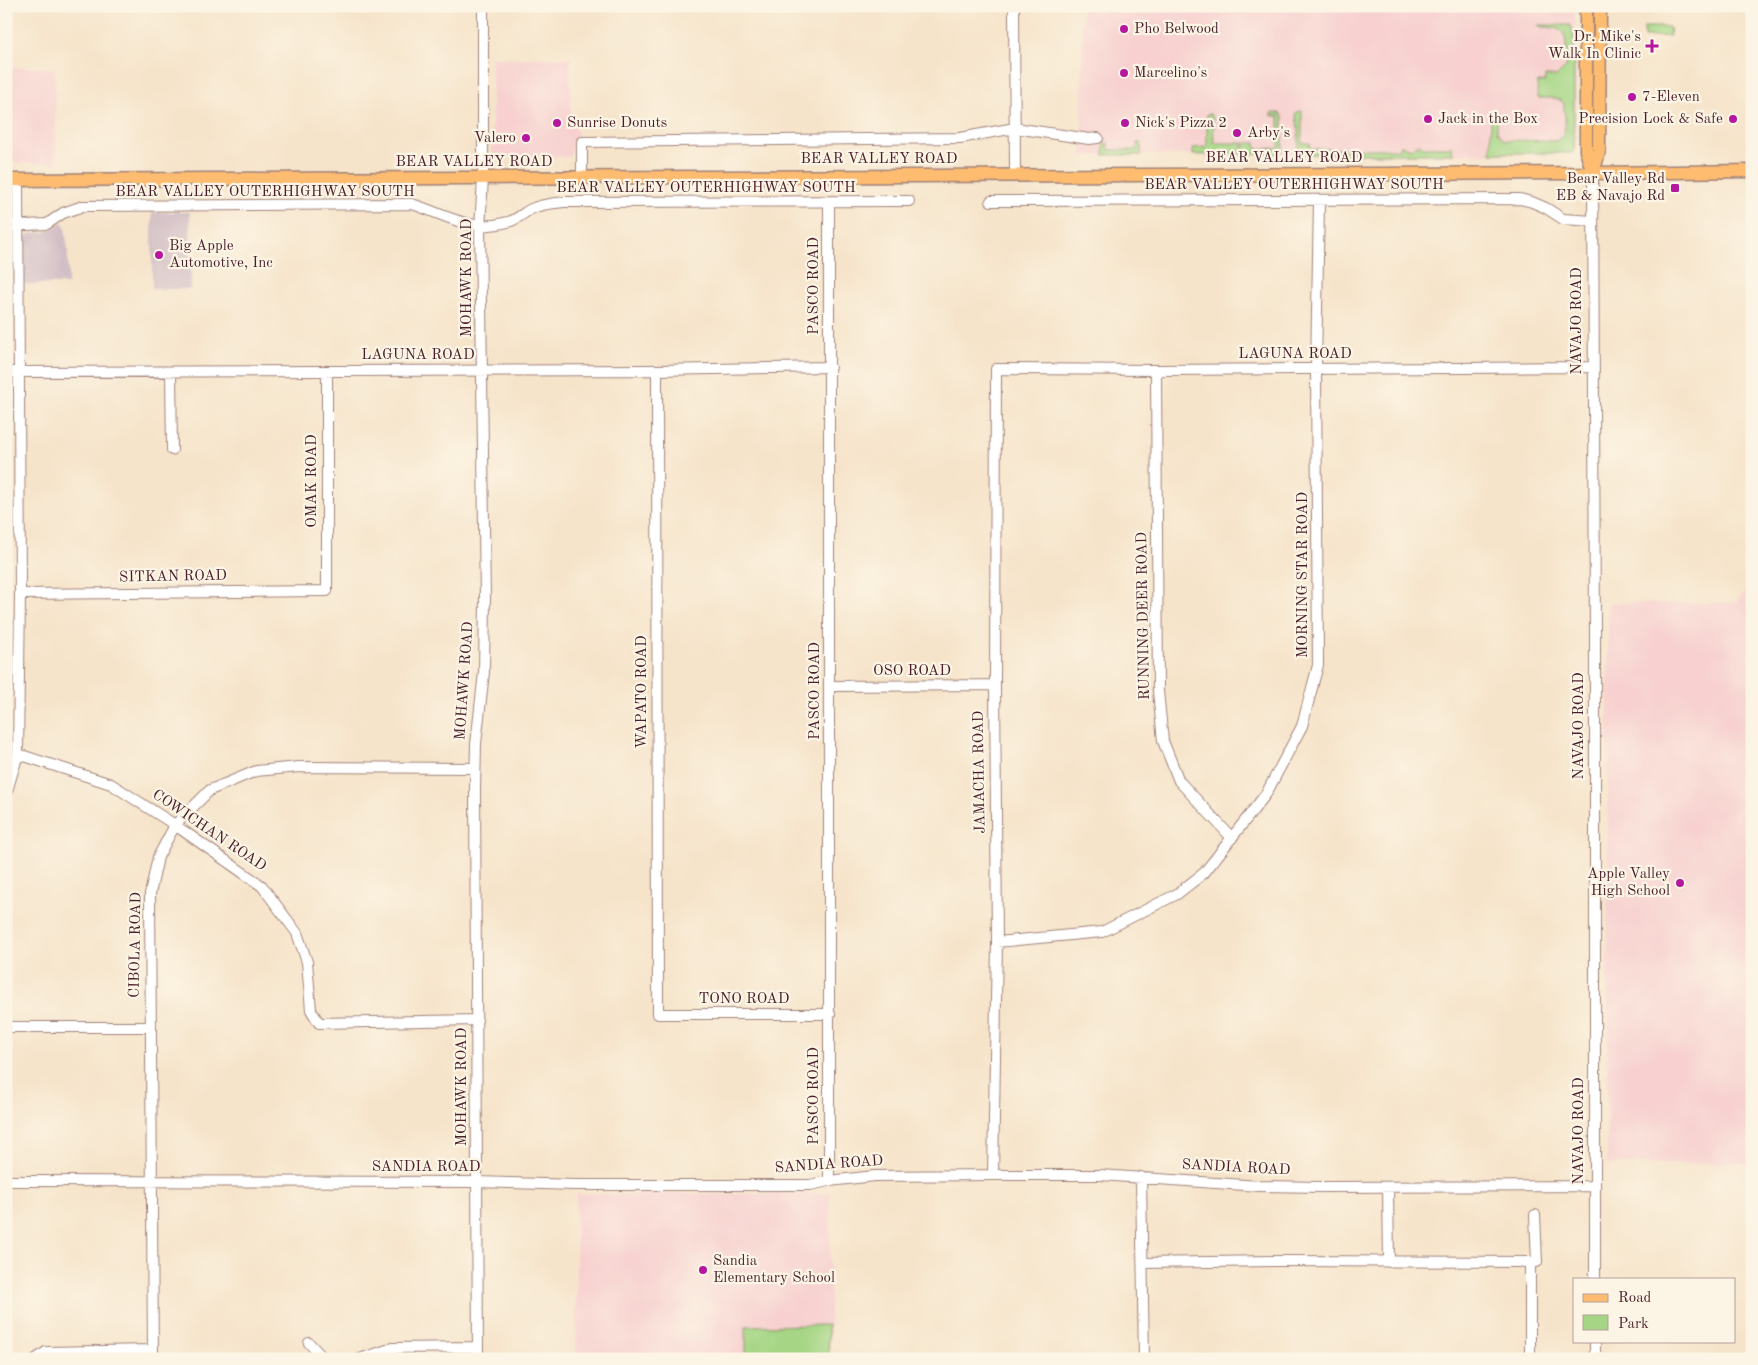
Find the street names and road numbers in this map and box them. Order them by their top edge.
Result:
street label: BEAR VALLEY ROAD [1205,151,1363,166]
street label: BEAR VALLEY ROAD [800,152,958,167]
street label: BEAR VALLEY ROAD [395,155,553,170]
street label: BEAR VALLEY OUTERHIGHWAY SOUTH [1144,178,1444,193]
street label: BEAR VALLEY OUTERHIGHWAY SOUTH [556,181,856,196]
street label: BEAR VALLEY OUTERHIGHWAY SOUTH [115,185,415,200]
street label: MOHAWK ROAD [460,219,475,337]
street label: PASCO ROAD [807,237,822,335]
street label: NAVAJO ROAD [1570,267,1585,375]
street label: LAGUNA ROAD [1238,347,1352,362]
street label: LAGUNA ROAD [361,348,475,363]
street label: OMAK ROAD [305,434,320,528]
street label: MORNING STAR ROAD [1296,492,1311,658]
street label: RUNNING DEER ROAD [1135,532,1153,700]
street label: SITKAN ROAD [119,569,227,585]
street label: MOHAWK ROAD [453,621,477,741]
street label: WAPATO ROAD [635,635,650,749]
street label: PASCO ROAD [808,642,823,740]
street label: OSO ROAD [873,664,951,679]
street label: NAVAJO ROAD [1572,672,1587,780]
street label: JAMACHA ROAD [971,710,989,834]
street label: COWICHAN ROAD [149,787,269,875]
street label: CIBOLA ROAD [128,892,144,998]
street label: TONO ROAD [699,992,789,1007]
street label: MOHAWK ROAD [455,1028,470,1146]
street label: PASCO ROAD [807,1047,822,1145]
street label: NAVAJO ROAD [1572,1077,1587,1185]
street label: SANDIA ROAD [774,1154,884,1176]
street label: SANDIA ROAD [1181,1158,1291,1178]
street label: SANDIA ROAD [372,1160,480,1175]

